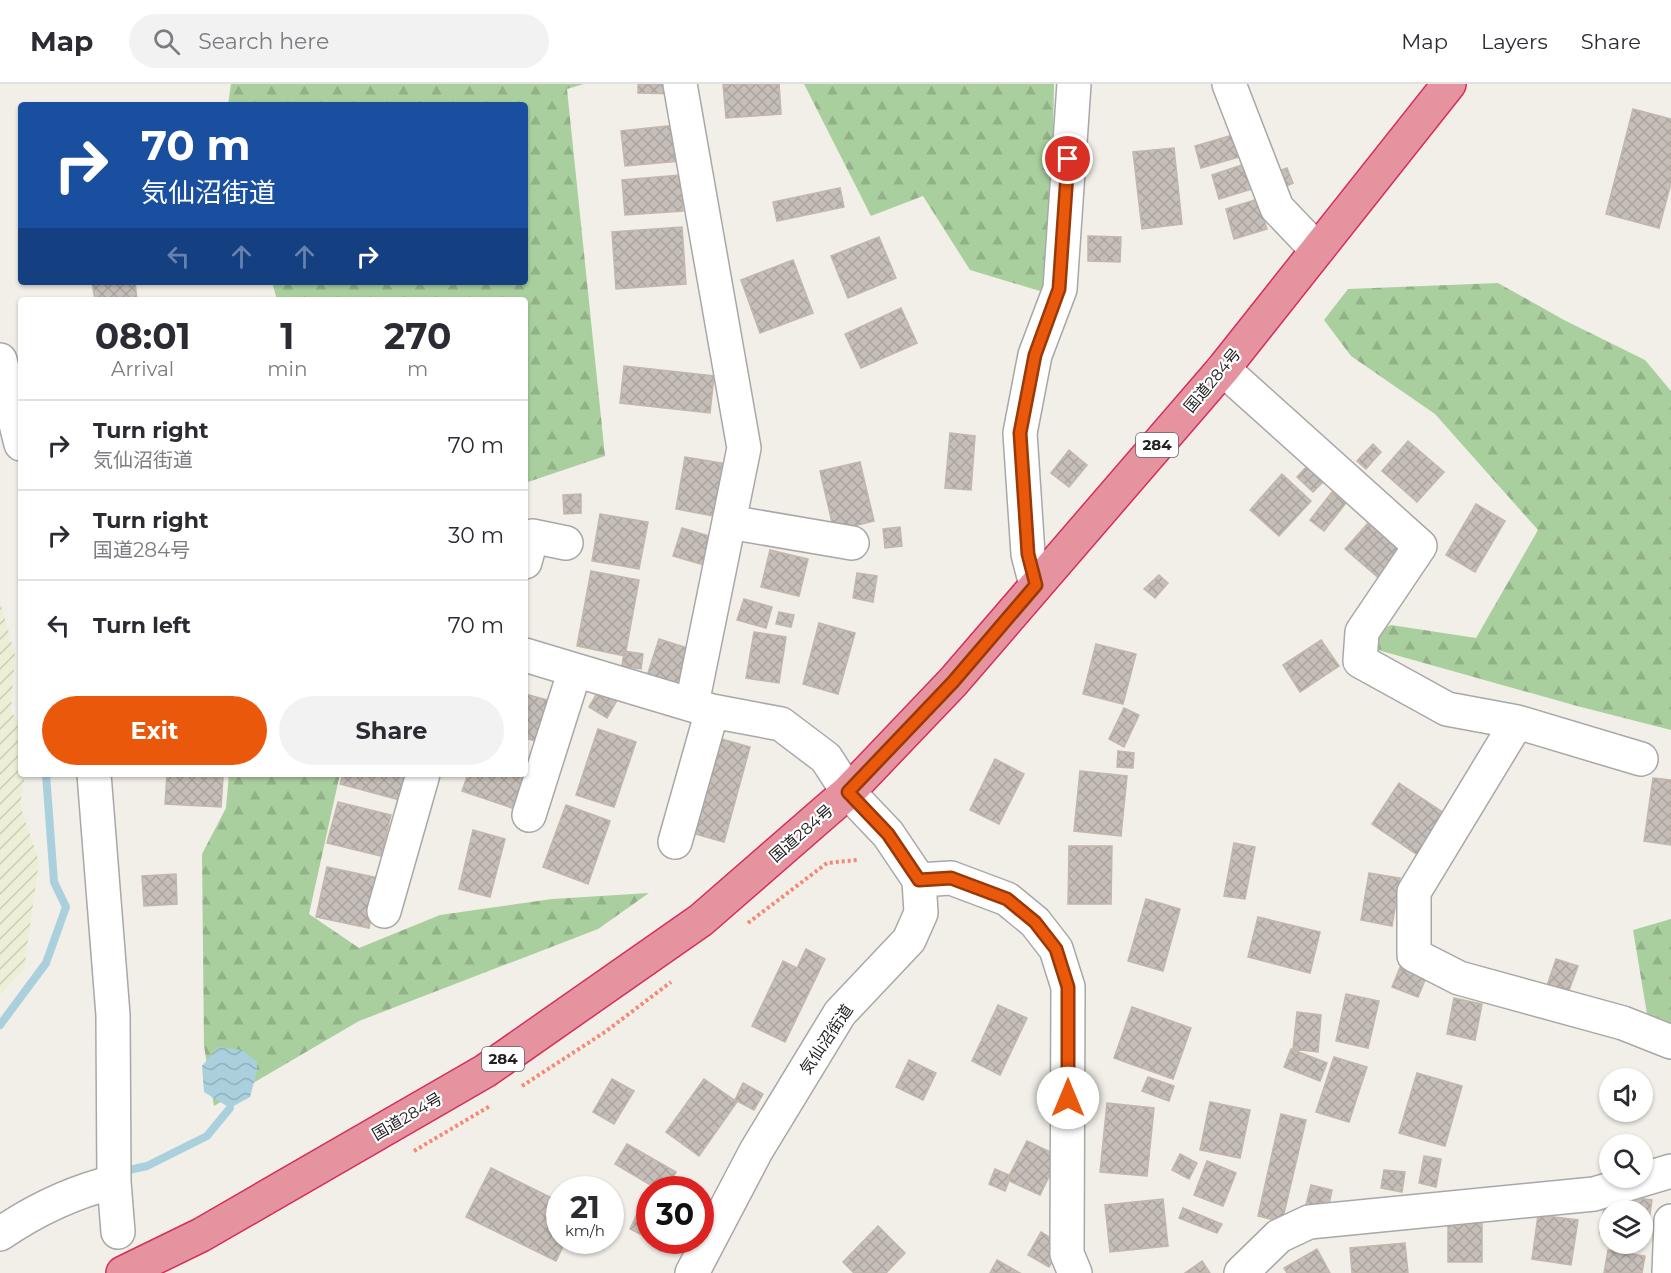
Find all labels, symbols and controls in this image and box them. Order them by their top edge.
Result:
search box [129,14,549,68]
text: Map [30,24,93,58]
icon: search [150,25,183,58]
text: Search here [198,28,329,55]
text: Map [1401,29,1448,54]
text: Layers [1481,29,1548,54]
text: Share [1581,29,1641,54]
text: 70 m [141,119,251,171]
icon: right [42,126,120,204]
pin [1042,133,1093,184]
icon: arrive [1051,142,1084,175]
text: 気仙沼街道 [141,176,276,209]
icon: left [162,240,195,273]
icon: ahead [225,240,258,273]
icon: ahead [288,240,321,273]
icon: right [351,240,384,273]
text: 08:01 [95,314,191,358]
text: 1 [280,314,294,358]
text: 270 [384,314,451,358]
street label: 国道284号 [1180,344,1245,416]
text: Arrival [111,357,174,381]
text: min [267,357,307,381]
text: m [407,357,428,381]
text: Turn right [93,417,208,444]
icon: right [42,429,75,462]
text: 70 m [448,432,504,459]
road number: 284 [1136,433,1178,457]
text: 気仙沼街道 [93,448,193,472]
text: Turn right [93,507,208,534]
icon: right [42,519,75,552]
text: 30 m [448,522,504,549]
text: 国道284号 [93,538,190,562]
icon: left [42,609,75,642]
text: Turn left [93,612,191,639]
text: 70 m [448,612,504,639]
button: Exit [42,696,267,765]
button: Share [279,696,504,765]
street label: 国道284号 [766,801,837,866]
street label: 気仙沼街道 [796,1001,857,1078]
road number: 284 [482,1047,524,1071]
position arrow [1036,1066,1100,1130]
map controls [1599,1068,1653,1254]
button: sound [1599,1068,1653,1122]
street label: 国道284号 [369,1089,446,1144]
button: search [1599,1134,1653,1188]
speed limit sign: 30 [636,1176,714,1254]
text: 21 [570,1189,600,1226]
button: layers [1599,1200,1653,1254]
text: km/h [565,1221,605,1240]

